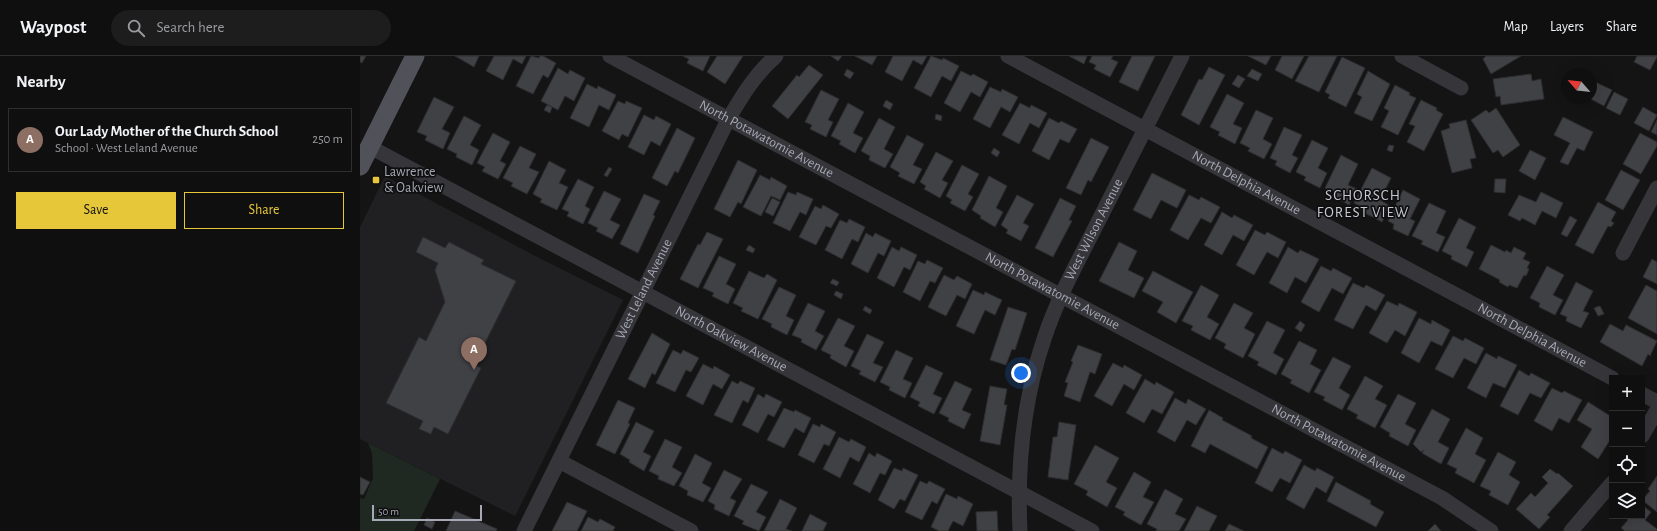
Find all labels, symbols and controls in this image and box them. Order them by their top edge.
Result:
search box [111,10,391,46]
icon: search [125,17,147,39]
text: Waypost [20,18,87,37]
text: Search here [157,20,224,35]
text: Map [1503,20,1528,34]
text: Layers [1550,20,1584,34]
text: Share [1606,20,1637,34]
north arrow [1561,68,1597,104]
text: Nearby [16,73,66,90]
street label: North Potawatomie Avenue [697,98,836,180]
text: Our Lady Mother of the Church School [55,124,278,139]
text: A [26,133,34,146]
text: 250 m [312,133,343,146]
text: School · West Leland Avenue [55,142,198,155]
street label: North Delphia Avenue [1190,148,1303,218]
place label: Lawrence & Oakview [384,165,444,195]
marker: Lawrence & Oakview [371,175,381,185]
street label: West Wilson Avenue [1062,177,1126,283]
district label: SCHORSCH FOREST VIEW [1317,188,1409,220]
button: Save [16,192,176,229]
button: Share [184,192,344,229]
street label: West Leland Avenue [613,237,675,341]
street label: North Potawatomie Avenue [983,250,1122,332]
street label: North Delphia Avenue [1475,301,1589,370]
street label: North Oakview Avenue [673,304,789,375]
pin: A [461,337,487,370]
your location [1011,363,1031,383]
map controls [1609,375,1645,519]
button: + [1609,375,1645,411]
street label: North Potawatomie Avenue [1269,402,1408,484]
button: − [1609,411,1645,447]
button: locate [1609,447,1645,483]
button: layers [1609,483,1645,519]
scale bar [372,503,482,522]
text: 50 m [378,506,399,517]

